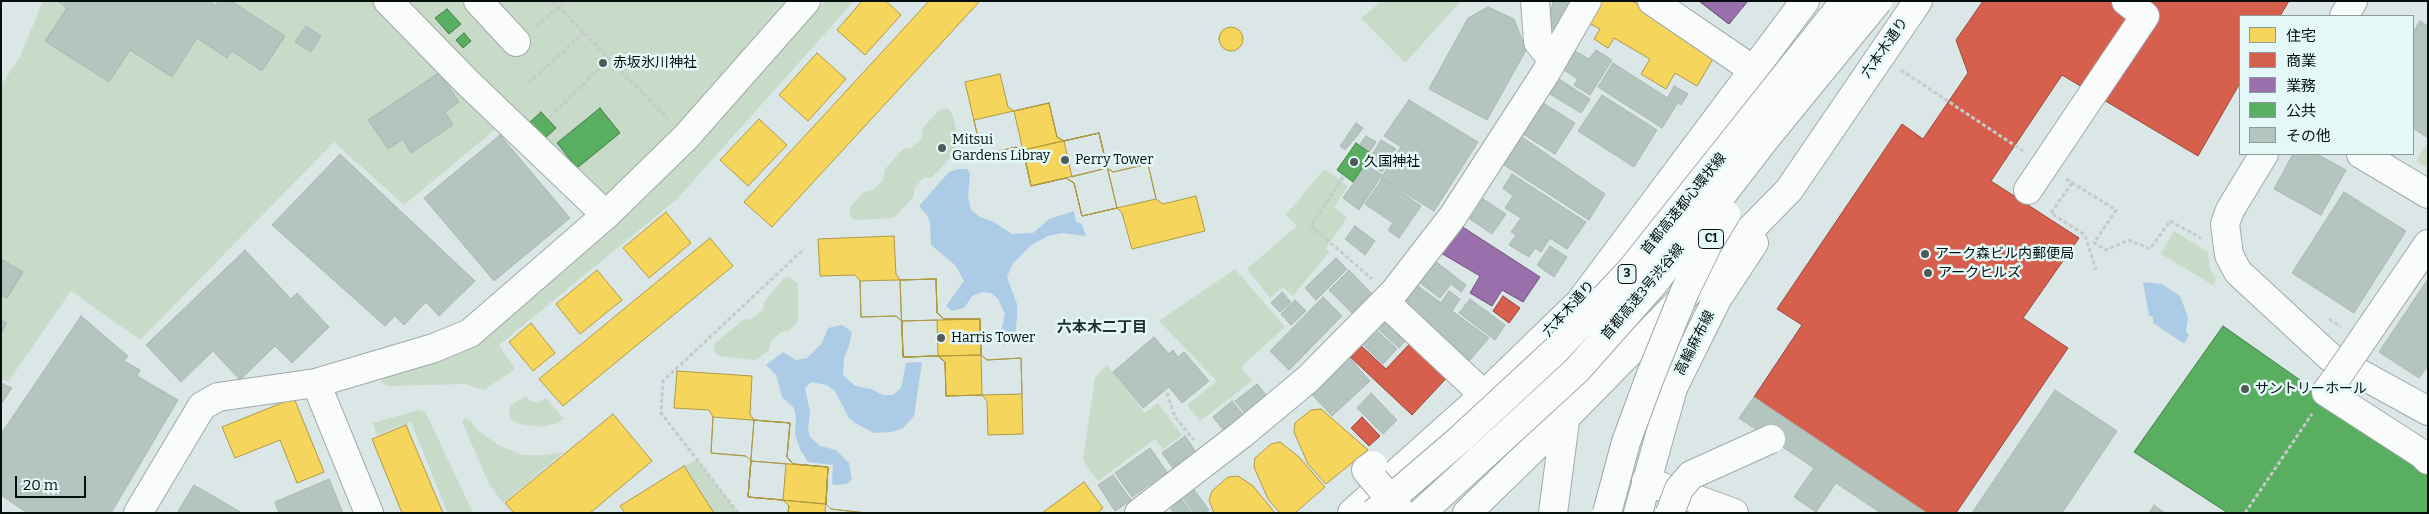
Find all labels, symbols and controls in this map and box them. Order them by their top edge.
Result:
street label: 六本木通り [1858,15,1912,81]
legend [2239,15,2414,155]
text: 住宅 [2286,27,2316,45]
text: 商業 [2286,52,2316,70]
place label: 赤坂氷川神社 [613,55,697,71]
marker: 赤坂氷川神社 [597,57,609,69]
text: 業務 [2286,77,2316,95]
text: 公共 [2286,102,2316,120]
text: その他 [2286,127,2331,145]
place label: Mitsui Gardens Libray [952,132,1050,164]
marker: Mitsui Gardens Libray [936,142,948,154]
street label: 首都高速都心環状線 [1638,150,1730,258]
place label: Perry Tower [1075,152,1153,168]
marker: Perry Tower [1059,154,1071,166]
place label: 久国神社 [1364,154,1420,170]
marker: 久国神社 [1348,156,1360,168]
road number: C1 [1698,230,1724,248]
street label: 首都高速3号渋谷線 [1598,241,1688,343]
place label: アーク森ビル内郵便局 [1935,246,2074,262]
marker: アーク森ビル内郵便局 [1919,248,1931,260]
road number: 3 [1618,264,1636,284]
place label: アークヒルズ [1938,265,2021,281]
marker: アークヒルズ [1922,267,1934,279]
street label: 六本木通り [1539,277,1599,341]
street label: 高輪麻布線 [1672,308,1718,378]
district label: 六本木二丁目 [1057,319,1147,337]
place label: Harris Tower [951,330,1035,346]
marker: Harris Tower [935,332,947,344]
place label: サントリーホール [2255,381,2367,397]
marker: サントリーホール [2239,383,2251,395]
scale bar [18,466,89,498]
text: 20 m [23,476,58,494]

